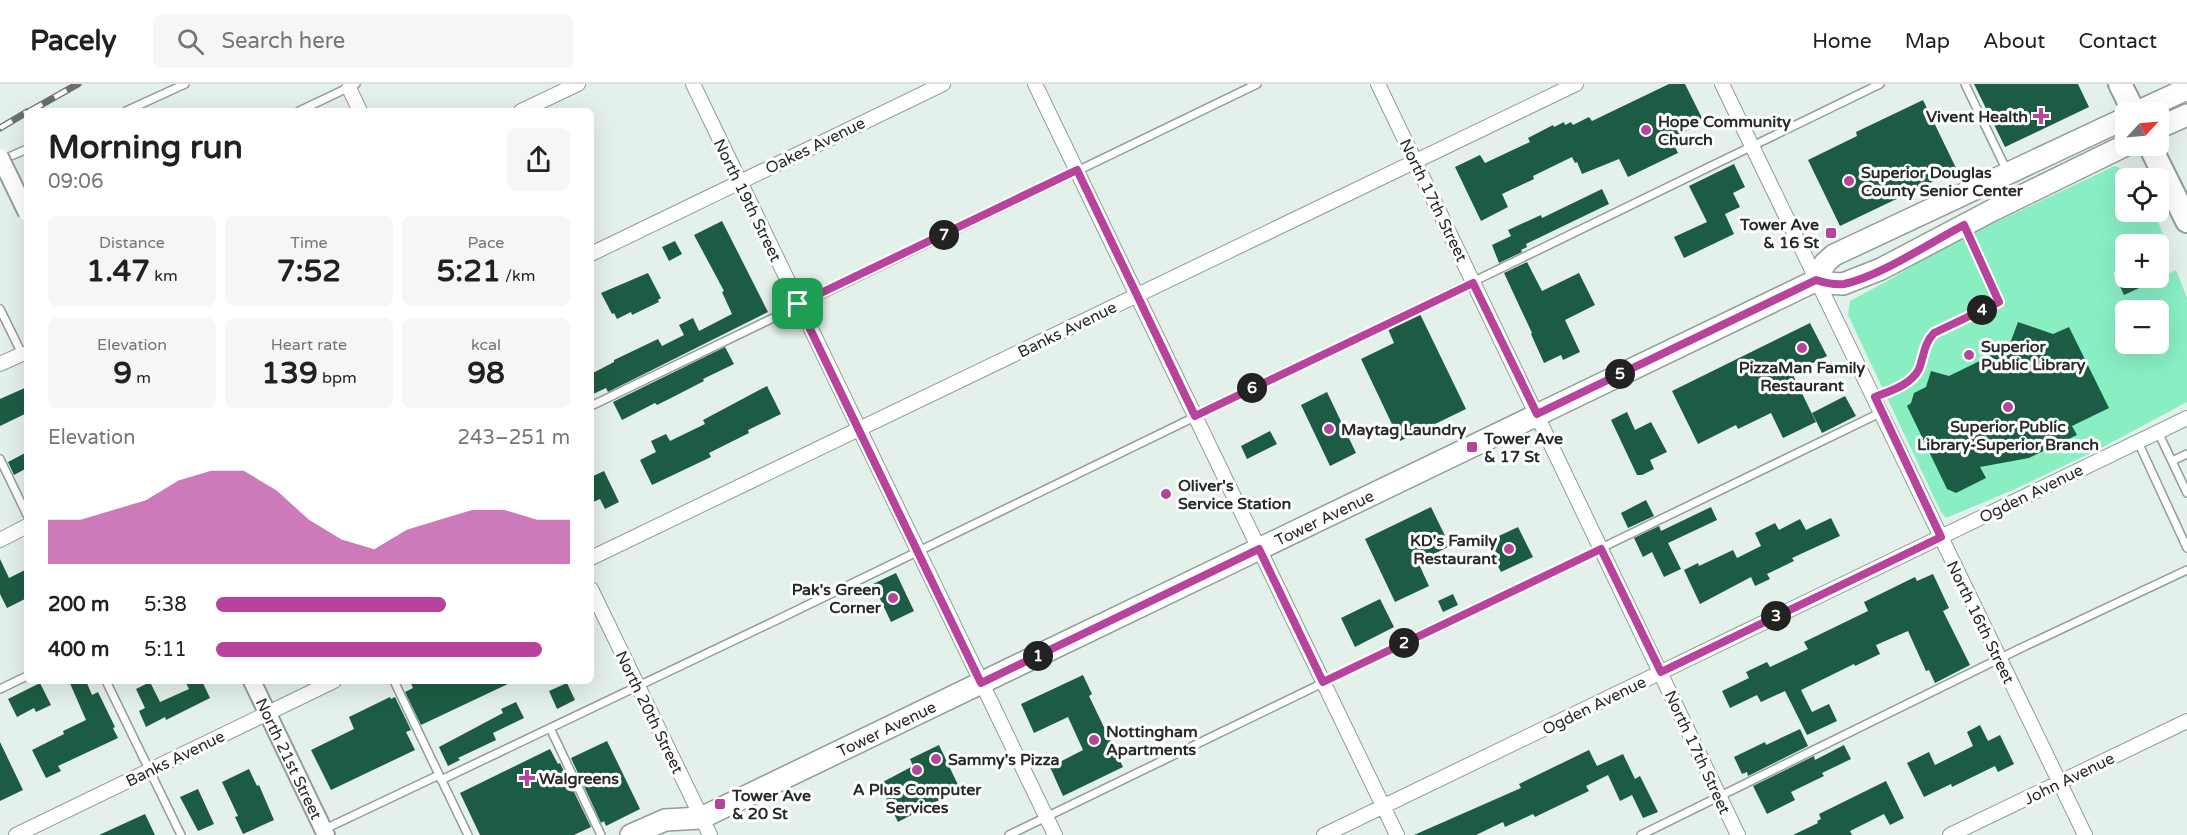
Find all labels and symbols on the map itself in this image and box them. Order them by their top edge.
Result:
north arrow [2115,102,2169,156]
place label: Vivent Health [1926,107,2028,127]
marker: Vivent Health [2032,107,2050,125]
place label: Hope Community Church [1658,112,1791,150]
street label: Oakes Avenue [762,113,869,179]
marker: Hope Community Church [1639,123,1653,137]
street label: North 19th Street [709,136,786,265]
street label: North 17th Street [1395,136,1472,265]
place label: Superior Douglas County Senior Center [1861,163,2024,201]
marker: Superior Douglas County Senior Center [1842,174,1856,188]
place label: Tower Ave & 16 St [1739,215,1820,253]
pin: 7 [929,220,959,250]
marker: Tower Ave & 16 St [1824,226,1838,240]
pin [772,278,823,329]
pin: 4 [1967,295,1997,325]
street label: Banks Avenue [1015,297,1120,362]
place label: Superior Public Library [1981,337,2086,375]
marker: PizzaMan Family Restaurant [1795,341,1809,355]
marker: Superior Public Library [1962,348,1976,362]
place label: PizzaMan Family Restaurant [1739,358,1866,396]
pin: 5 [1605,359,1635,389]
pin: 6 [1237,373,1267,403]
marker: Superior Public Library-Superior Branch [2001,400,2015,414]
place label: Superior Public Library-Superior Branch [1917,417,2099,455]
place label: Maytag Laundry [1341,420,1466,440]
marker: Maytag Laundry [1322,422,1336,436]
place label: Tower Ave & 17 St [1483,429,1563,467]
marker: Tower Ave & 17 St [1465,440,1479,454]
street label: Ogden Avenue [1976,460,2087,528]
place label: Oliver's Service Station [1178,476,1291,514]
street label: Tower Avenue [1272,486,1377,551]
marker: Oliver's Service Station [1159,487,1173,501]
place label: KD's Family Restaurant [1410,531,1498,569]
marker: KD's Family Restaurant [1502,542,1516,556]
street label: North 16th Street [1942,558,2019,687]
place label: Pak's Green Corner [792,580,882,618]
marker: Pak's Green Corner [886,591,900,605]
pin: 3 [1761,601,1791,631]
pin: 2 [1389,628,1419,658]
pin: 1 [1023,641,1053,671]
street label: North 20th Street [611,648,688,777]
street label: Ogden Avenue [1539,672,1650,740]
street label: North 17th Street [1660,687,1735,818]
street label: North 21st Street [251,695,326,823]
street label: Tower Avenue [834,697,940,762]
place label: Nottingham Apartments [1106,722,1198,760]
street label: Banks Avenue [123,726,228,791]
marker: Nottingham Apartments [1087,733,1101,747]
street label: John Avenue [2021,748,2118,809]
place label: Sammy's Pizza [948,750,1060,770]
marker: Sammy's Pizza [929,752,943,766]
marker: A Plus Computer Services [910,763,924,777]
place label: Walgreens [539,769,619,789]
marker: Walgreens [520,771,534,785]
place label: A Plus Computer Services [853,780,982,818]
place label: Tower Ave & 20 St [731,786,811,824]
marker: Tower Ave & 20 St [713,797,727,811]

